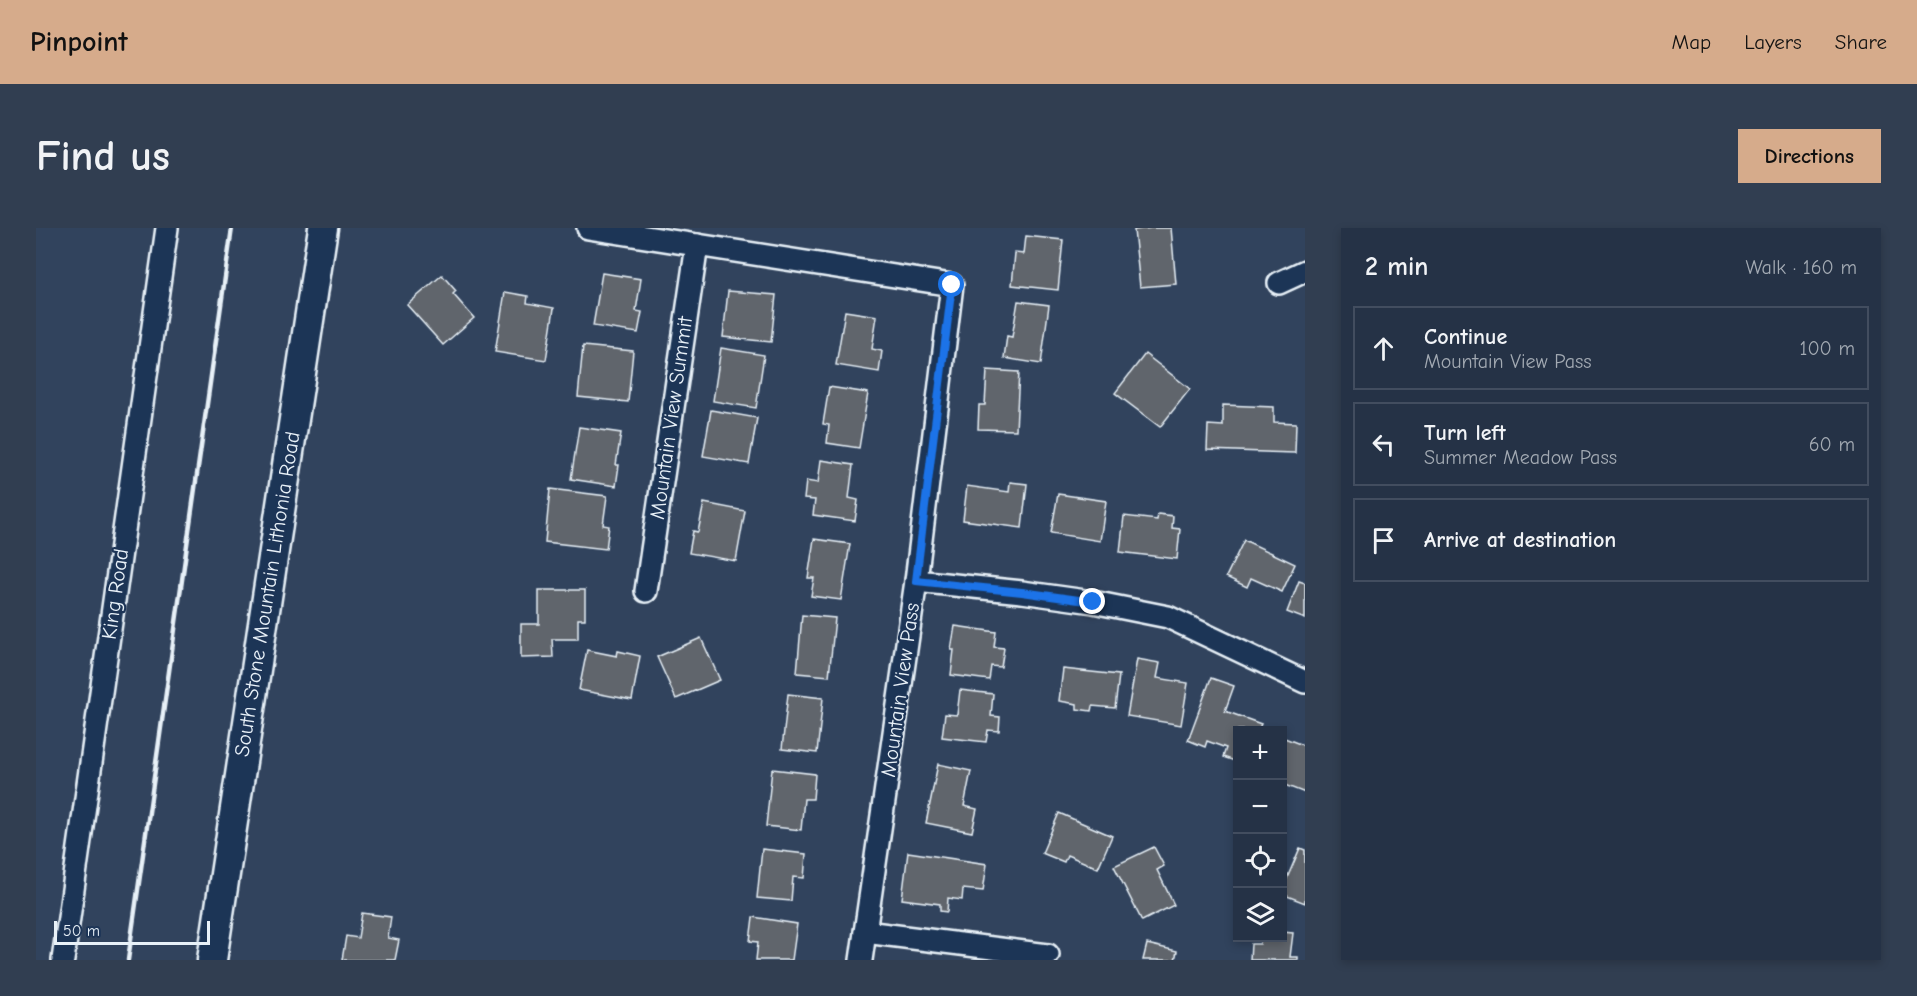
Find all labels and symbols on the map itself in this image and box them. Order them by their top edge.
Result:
route start [938,271,964,297]
street label: Mountain View Summit [645,314,697,521]
street label: South Stone Mountain Lithonia Road [229,430,305,758]
street label: King Road [97,547,133,641]
route end [1079,588,1105,614]
street label: Mountain View Pass [876,601,924,779]
scale bar [54,918,210,946]

